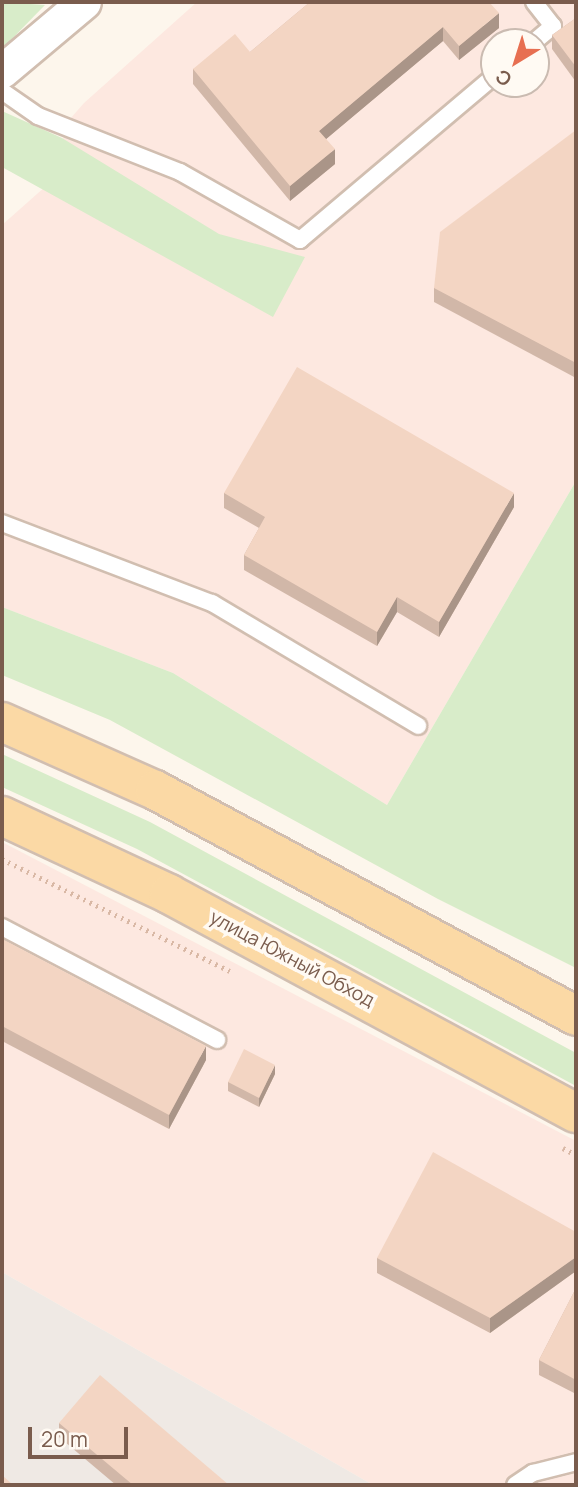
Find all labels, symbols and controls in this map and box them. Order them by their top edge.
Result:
north arrow [480,28,550,98]
text: С [490,63,517,93]
street label: улица Южный Обход [206,906,378,1012]
scale bar [32,1414,131,1458]
text: 20 m [41,1425,88,1453]

